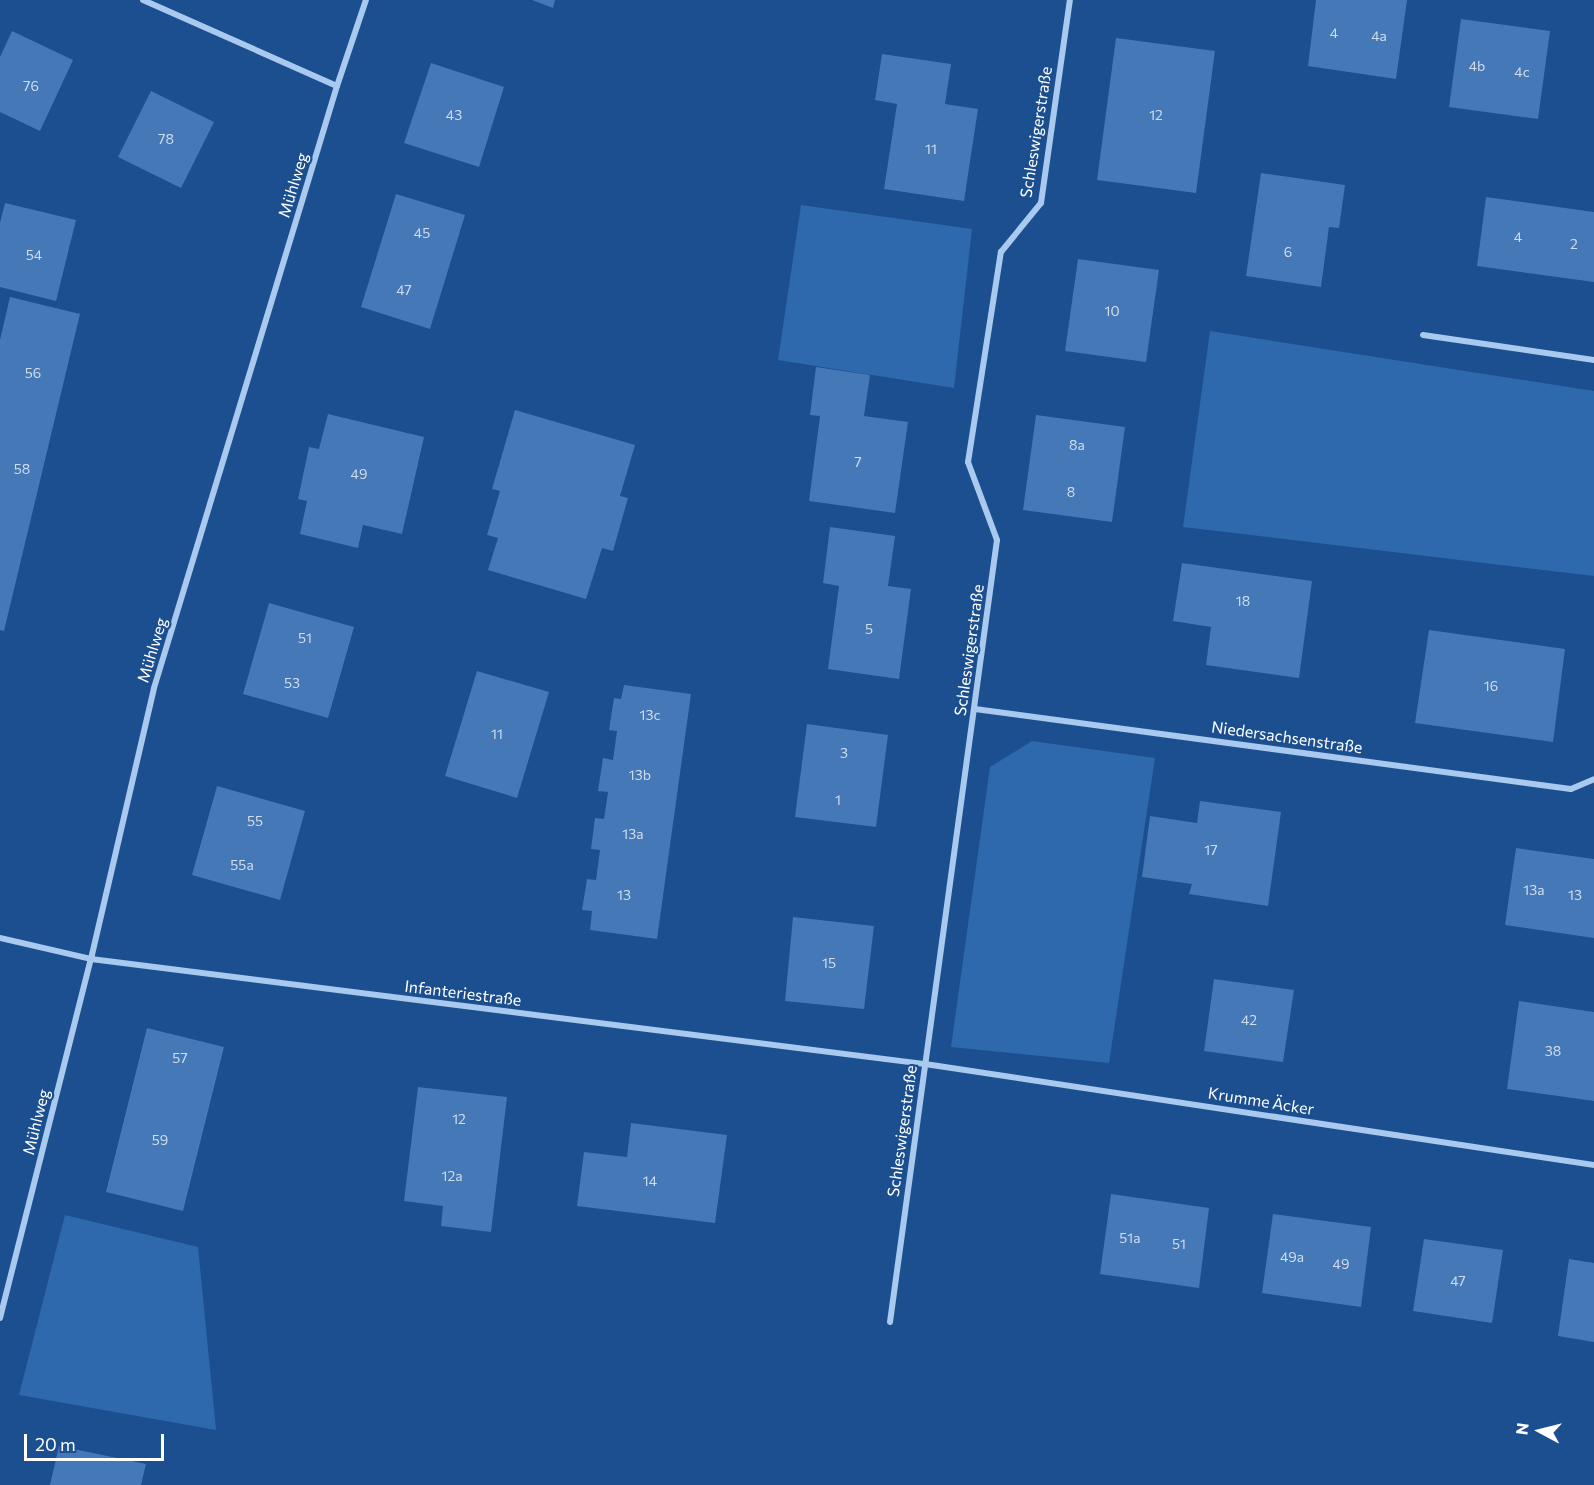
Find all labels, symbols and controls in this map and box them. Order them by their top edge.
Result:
house number: 4 [1330,25,1338,41]
house number: 4a [1371,28,1387,44]
house number: 4b [1469,58,1485,74]
house number: 4c [1514,64,1530,80]
street label: Schleswigerstraße [1016,65,1056,199]
house number: 76 [23,78,39,94]
house number: 43 [446,107,462,123]
house number: 12 [1149,107,1163,123]
house number: 78 [158,131,174,147]
house number: 11 [925,141,937,157]
street label: Mühlweg [274,150,312,220]
house number: 45 [414,225,430,241]
house number: 4 [1514,229,1522,245]
house number: 2 [1570,236,1578,252]
house number: 6 [1284,244,1292,260]
house number: 54 [26,247,42,263]
house number: 47 [396,282,412,298]
house number: 10 [1104,303,1120,319]
house number: 56 [25,365,41,381]
house number: 8a [1069,437,1085,453]
house number: 7 [854,454,862,470]
house number: 58 [14,461,30,477]
house number: 49 [351,466,367,482]
house number: 8 [1067,484,1075,500]
street label: Schleswigerstraße [950,583,988,717]
house number: 18 [1236,593,1250,609]
street label: Mühlweg [133,615,171,685]
house number: 5 [865,621,873,637]
house number: 51 [298,630,312,646]
house number: 53 [284,675,300,691]
house number: 16 [1484,678,1498,694]
house number: 13c [640,707,660,723]
street label: Niedersachsenstraße [1210,717,1364,757]
house number: 11 [491,726,503,742]
house number: 3 [840,745,848,761]
house number: 13b [629,767,651,783]
house number: 1 [835,792,841,808]
house number: 55 [247,813,263,829]
house number: 13a [622,826,644,842]
house number: 17 [1204,842,1218,858]
house number: 55a [230,857,254,873]
house number: 13a [1523,882,1545,898]
house number: 13 [617,887,631,903]
house number: 13 [1568,887,1582,903]
house number: 15 [822,955,836,971]
street label: Infanteriestraße [403,976,523,1010]
house number: 42 [1241,1012,1257,1028]
house number: 38 [1545,1043,1561,1059]
house number: 57 [172,1050,188,1066]
street label: Schleswigerstraße [883,1064,921,1198]
street label: Krumme Äcker [1207,1083,1315,1119]
street label: Mühlweg [19,1087,53,1157]
house number: 12 [452,1111,466,1127]
house number: 59 [152,1132,168,1148]
house number: 12a [441,1168,463,1184]
house number: 14 [643,1173,657,1189]
house number: 51a [1119,1230,1141,1246]
house number: 51 [1172,1236,1186,1252]
house number: 49a [1280,1249,1304,1265]
house number: 49 [1333,1256,1349,1272]
house number: 47 [1450,1273,1466,1289]
north arrow [1510,1401,1570,1461]
scale bar [27,1422,166,1460]
text: N [1511,1422,1532,1436]
text: 20 m [35,1433,76,1455]

